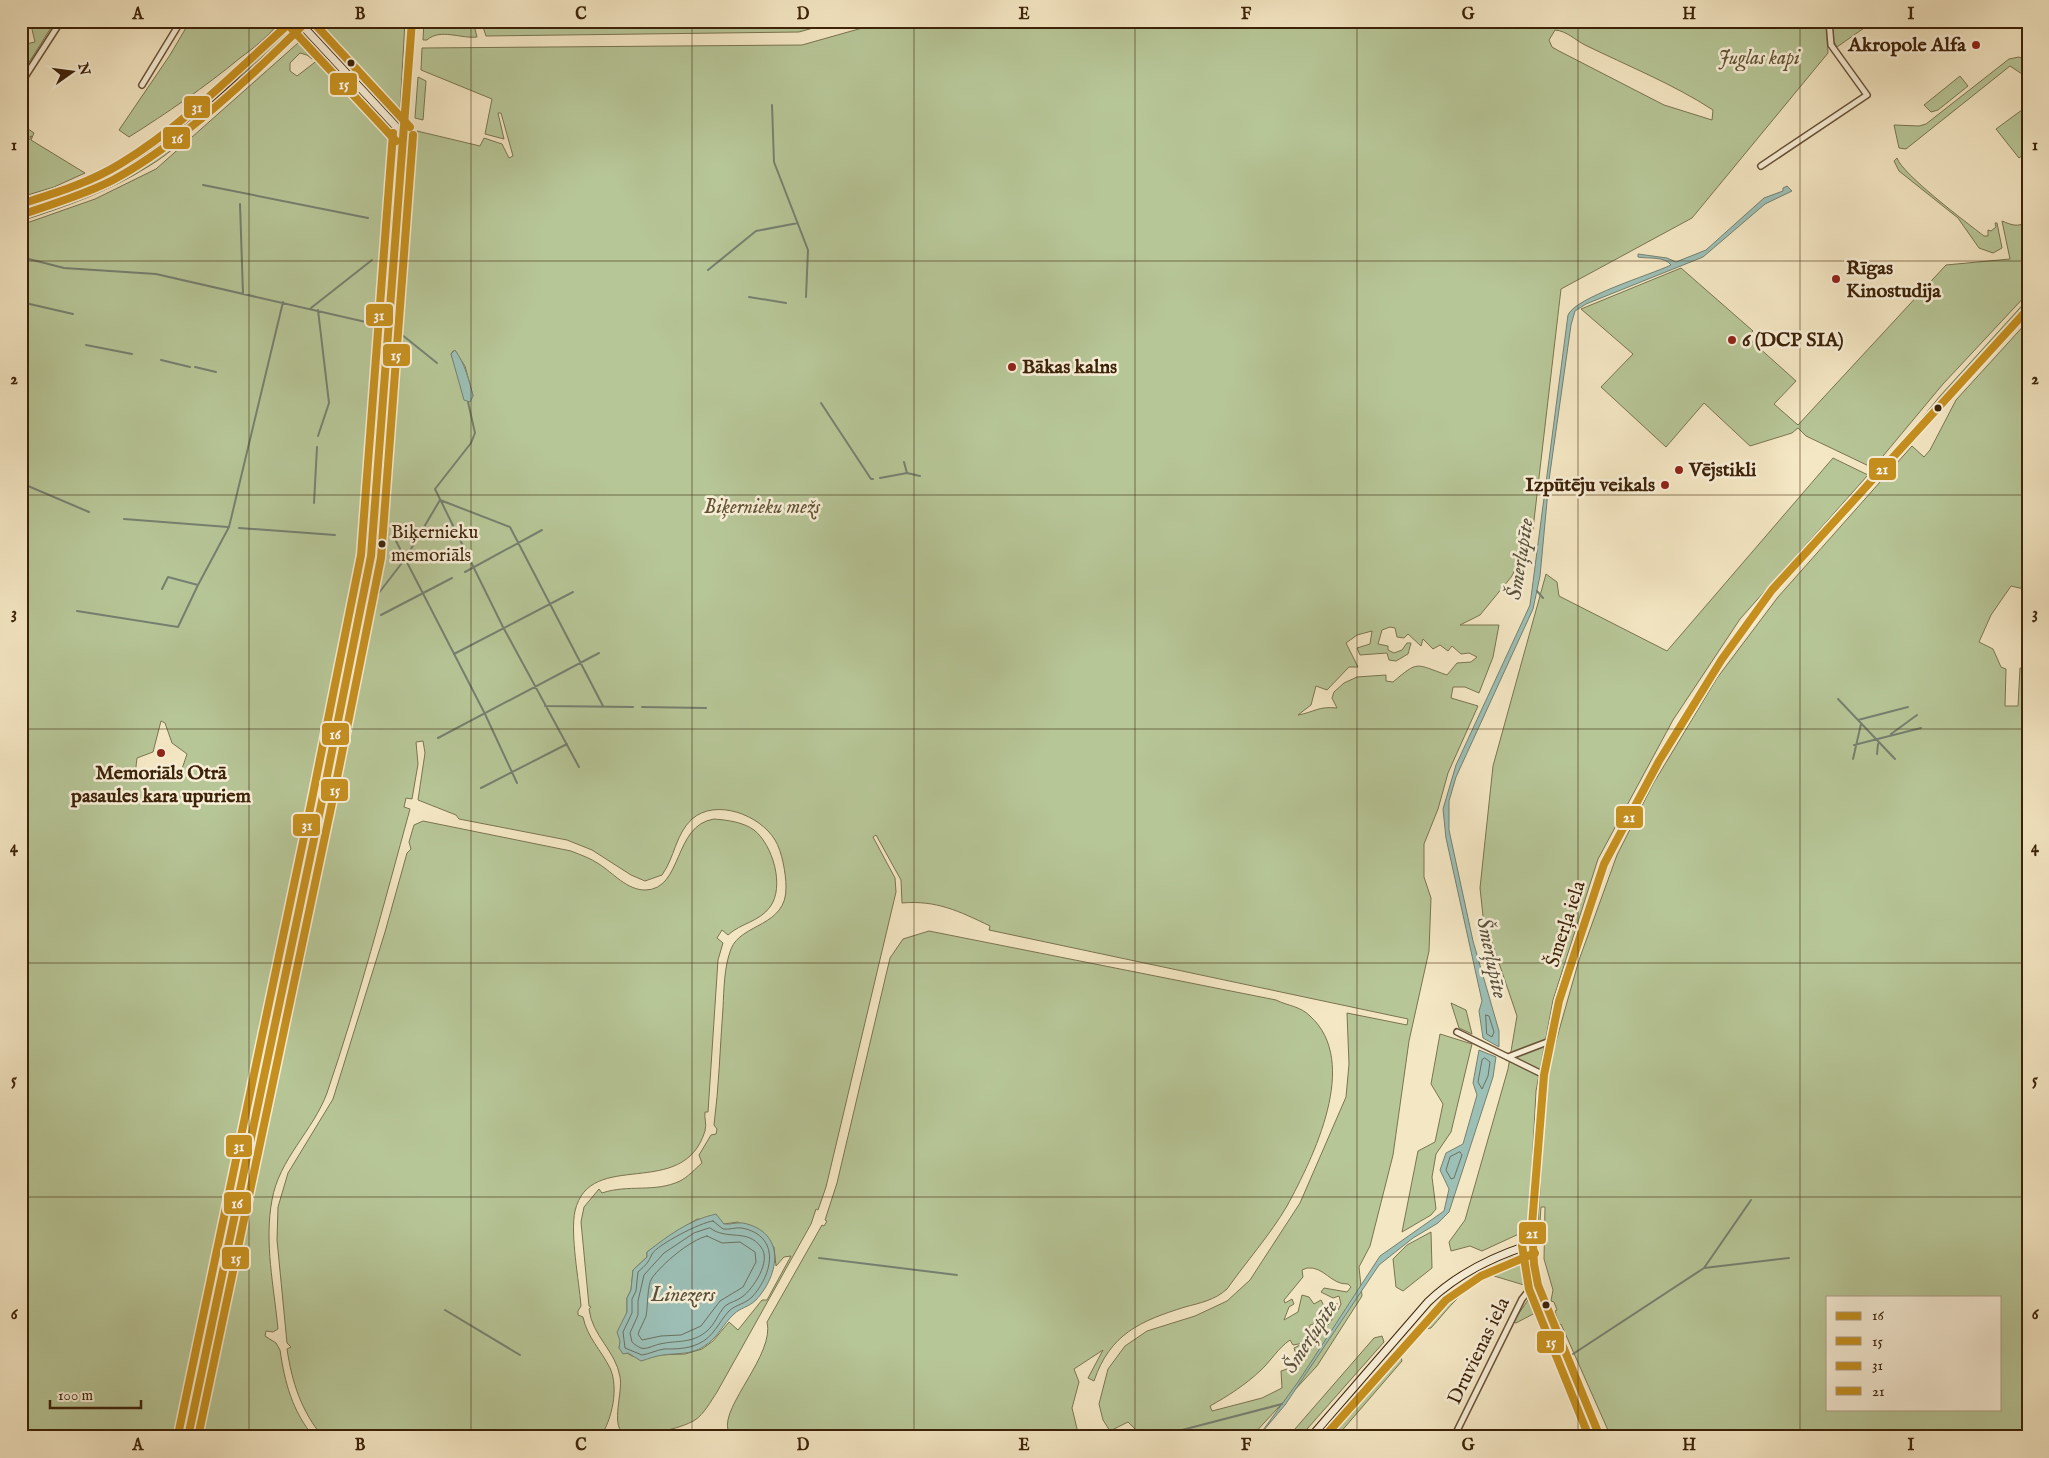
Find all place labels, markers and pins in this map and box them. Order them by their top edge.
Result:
place label: Akropole Alfa [1847,33,1966,58]
marker: Akropole Alfa [1970,39,1982,51]
unlabelled marker [346,58,356,68]
place label: Rīgas Kinostudija [1846,256,1941,304]
marker: Rīgas Kinostudija [1830,273,1842,285]
place label: 6 (DCP SIA) [1742,328,1844,353]
marker: 6 (DCP SIA) [1726,334,1738,346]
place label: Bākas kalns [1022,355,1117,380]
marker: Bākas kalns [1006,361,1018,373]
unlabelled marker [1933,403,1943,413]
place label: Vējstikli [1688,458,1757,483]
marker: Vējstikli [1673,464,1685,476]
place label: Izpūtēju veikals [1525,473,1655,498]
marker: Izpūtēju veikals [1659,479,1671,491]
place label: Biķernieku memoriāls [391,521,478,568]
marker: Biķernieku memoriāls [377,539,387,549]
marker: Memoriāls Otrā pasaules kara upuriem [155,747,167,759]
place label: Memoriāls Otrā pasaules kara upuriem [70,761,252,809]
unlabelled marker [1541,1300,1551,1310]

